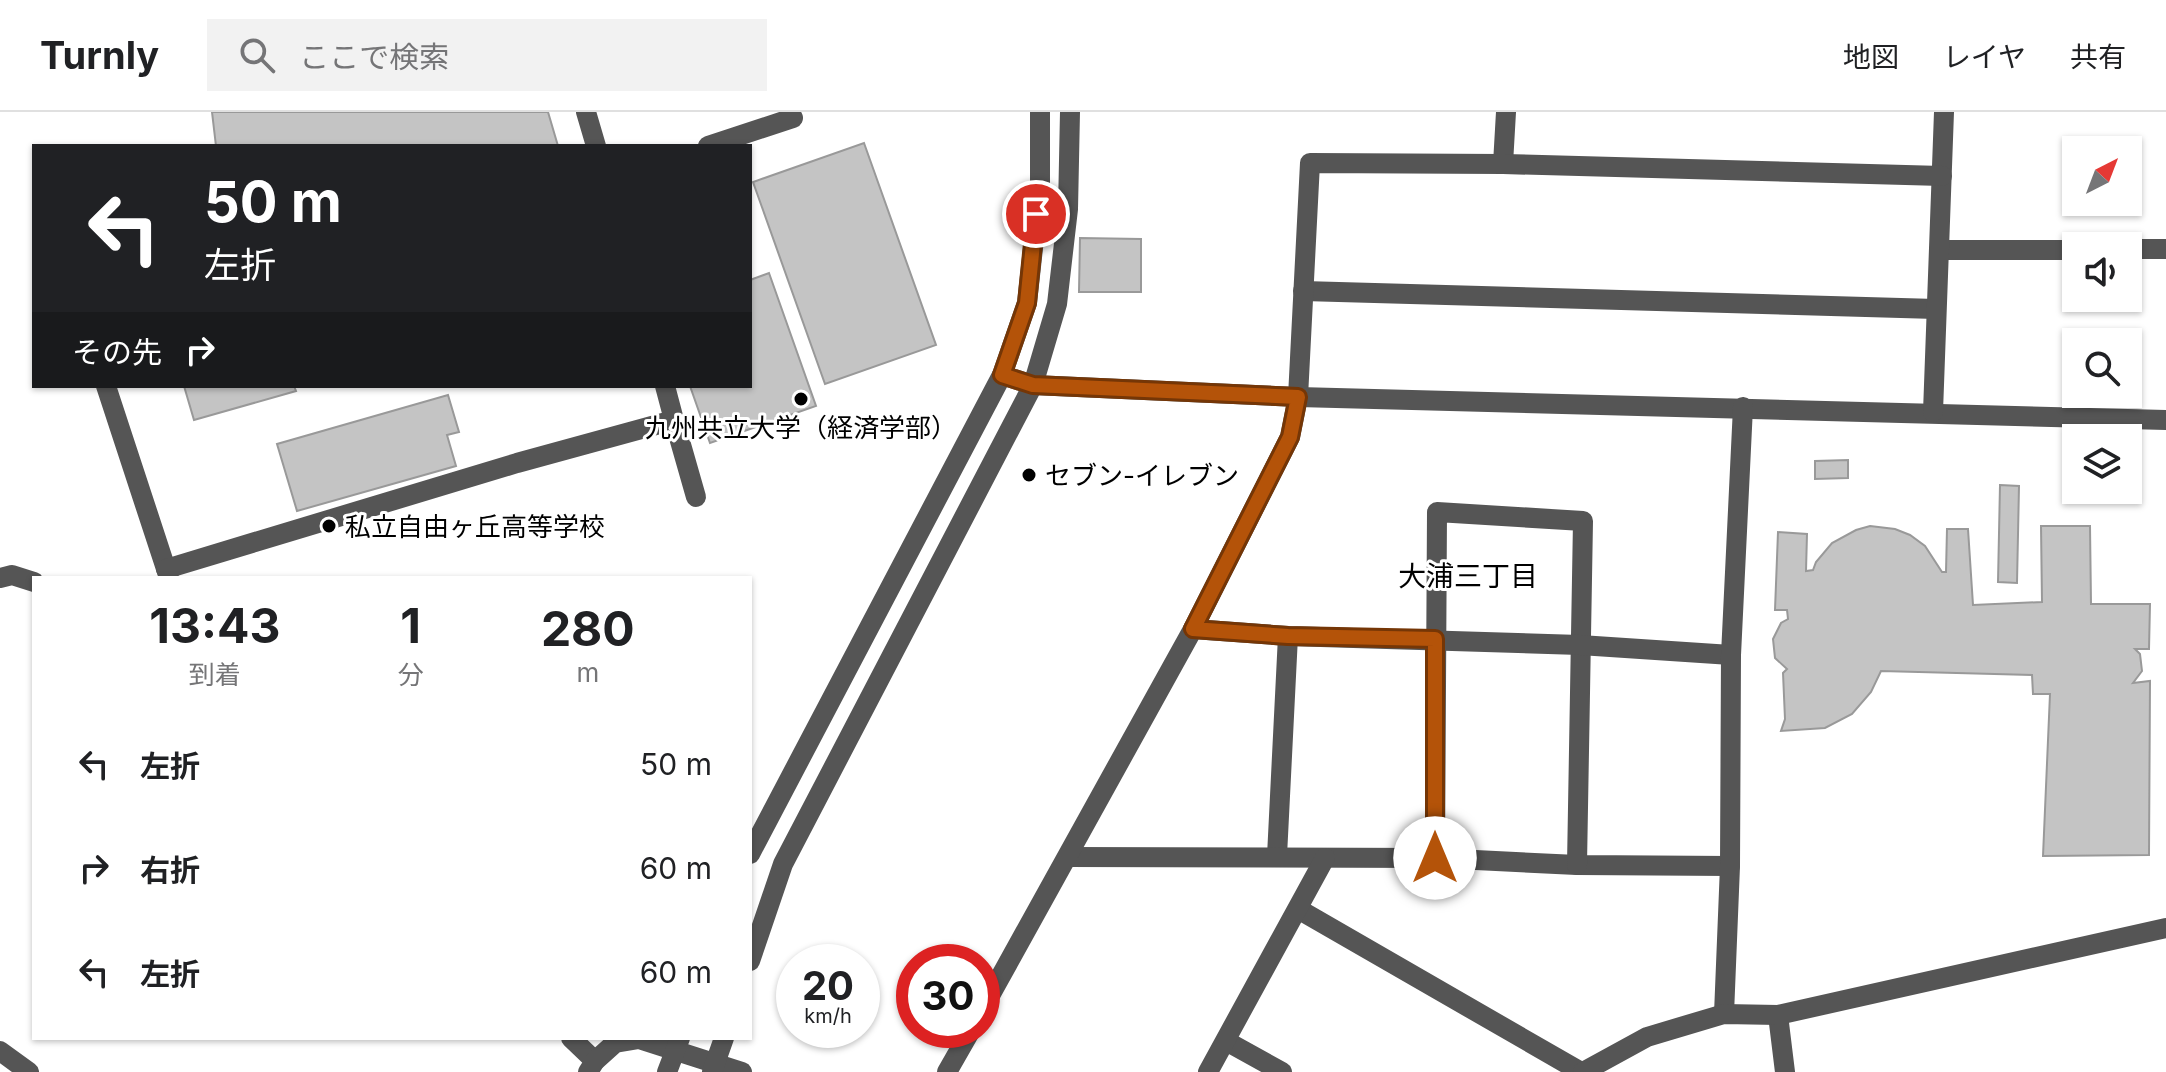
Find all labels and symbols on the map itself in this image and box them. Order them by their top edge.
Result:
north arrow [2062,136,2142,216]
pin [1002,180,1070,248]
marker: 九州共立大学（経済学部） [792,390,810,408]
place label: 九州共立大学（経済学部） [645,412,957,443]
place label: セブン-イレブン [1045,460,1239,491]
marker: セブン-イレブン [1020,466,1038,484]
place label: 私立自由ヶ丘高等学校 [345,511,605,542]
marker: 私立自由ヶ丘高等学校 [320,517,338,535]
district label: 大浦三丁目 [1398,559,1538,593]
position arrow [1393,816,1477,900]
speed limit sign: 30 [896,944,1000,1048]

